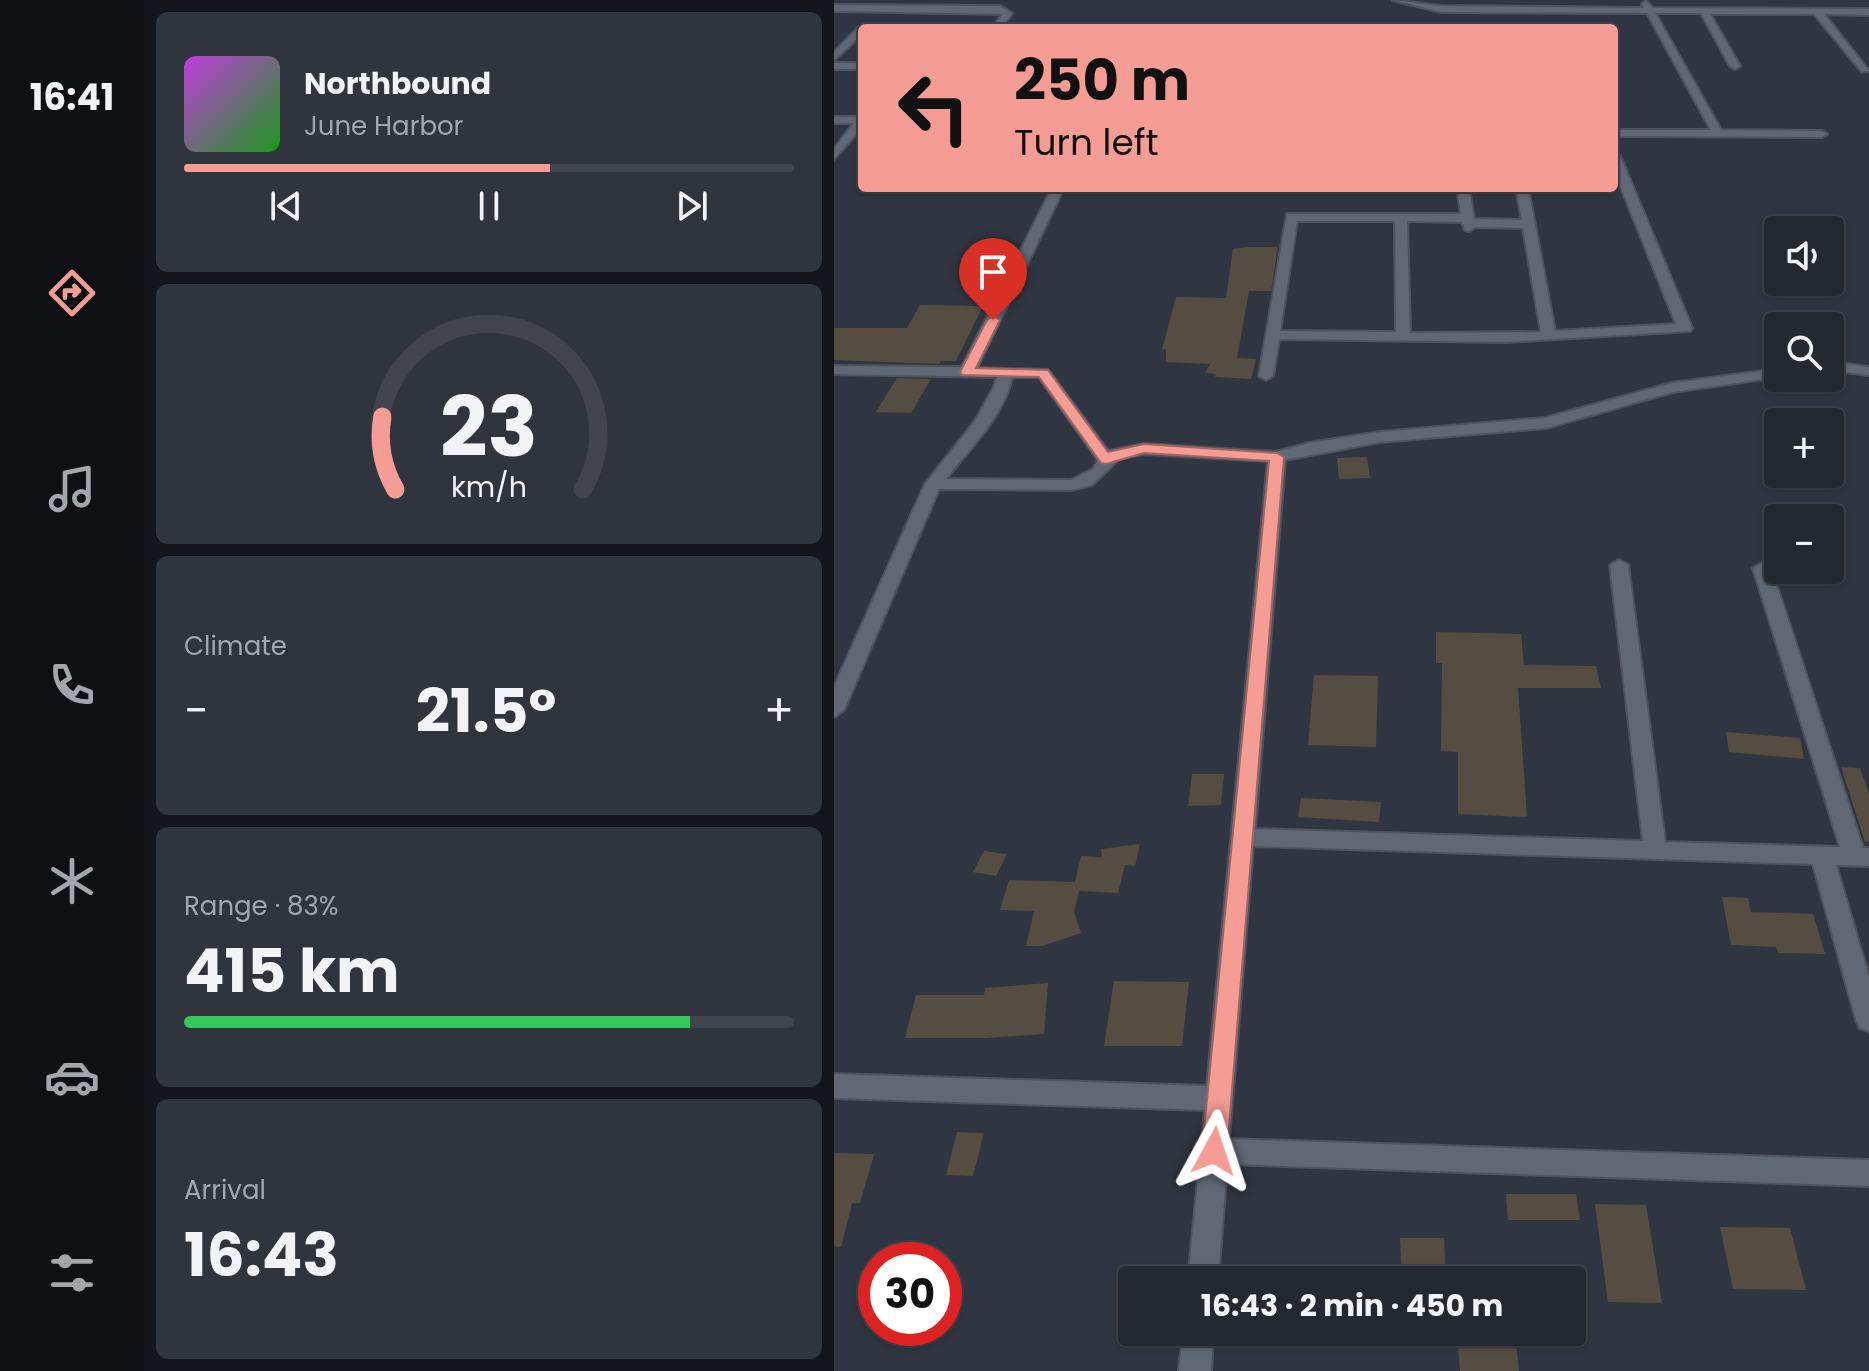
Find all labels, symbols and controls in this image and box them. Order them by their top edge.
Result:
text: 250 m [1014,41,1190,120]
icon: left [882,56,986,160]
text: Northbound [304,62,491,105]
text: 16:41 [30,72,114,123]
text: June Harbor [304,108,463,144]
text: Turn left [1014,117,1159,168]
icon: previous [264,184,308,228]
icon: pause [467,184,511,228]
icon: next [670,184,714,228]
map controls [1764,216,1844,584]
button: sound [1764,216,1844,296]
pin [959,238,1027,320]
icon: arrive [971,250,1015,294]
icon: directions [44,265,100,321]
button: search [1764,312,1844,392]
text: 23 [440,368,538,484]
button: + [1764,408,1844,488]
icon: music [44,461,100,517]
text: km/h [451,467,527,507]
button: − [1764,504,1844,584]
text: Climate [184,628,287,664]
icon: phone [44,657,100,713]
text: 21.5° [416,669,556,753]
text: − [184,680,208,741]
text: + [764,680,794,741]
icon: climate [44,853,100,909]
text: Range · 83% [184,888,339,924]
text: 415 km [184,929,400,1013]
icon: car [44,1049,100,1105]
position arrow [1172,1109,1256,1193]
text: Arrival [184,1172,266,1208]
text: 16:43 [184,1213,339,1297]
speed limit sign: 30 [858,1242,962,1346]
icon: filters [44,1245,100,1301]
text: 16:43 · 2 min · 450 m [1201,1284,1503,1327]

